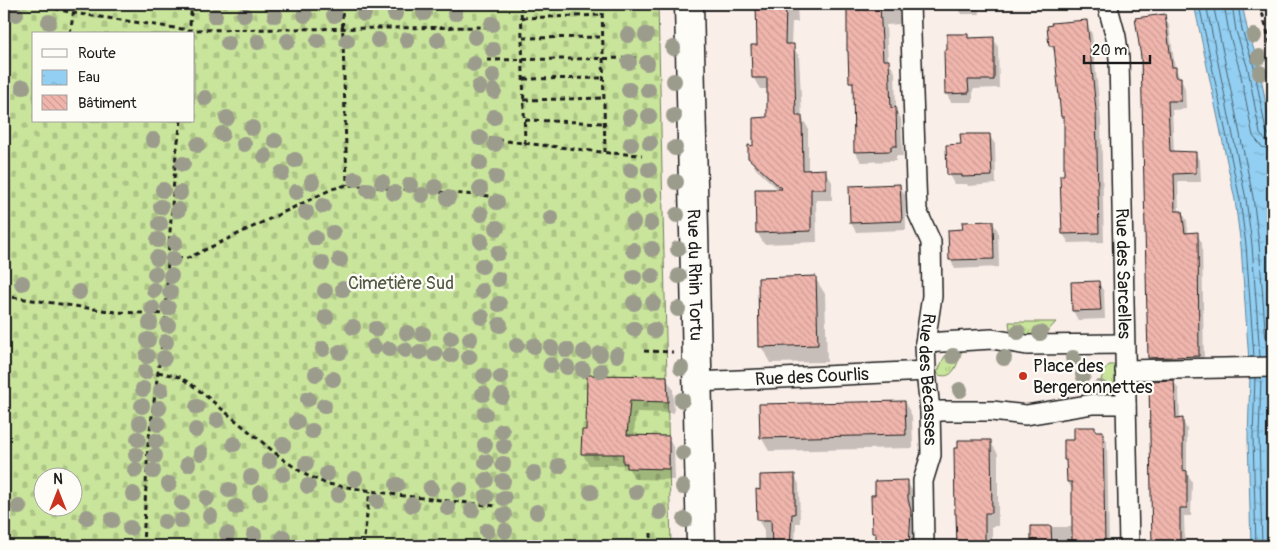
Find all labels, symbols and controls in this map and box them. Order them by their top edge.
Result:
legend [32,32,195,122]
scale bar [1084,32,1151,64]
text: 20 m [1092,41,1127,60]
text: Route [78,44,116,63]
text: Eau [78,68,100,87]
text: Bâtiment [78,94,138,113]
street label: Rue des Sarcelles [1111,208,1136,339]
street label: Rue du Rhin Tortu [682,209,708,341]
park label: Cimetière Sud [348,272,454,295]
street label: Rue des Bécasses [913,312,942,446]
place label: Place des Bergeronnettes [1033,355,1153,399]
street label: Rue des Courlis [754,362,869,391]
marker: Place des Bergeronnettes [1017,370,1029,382]
north arrow [32,468,82,518]
text: N [53,471,63,488]

